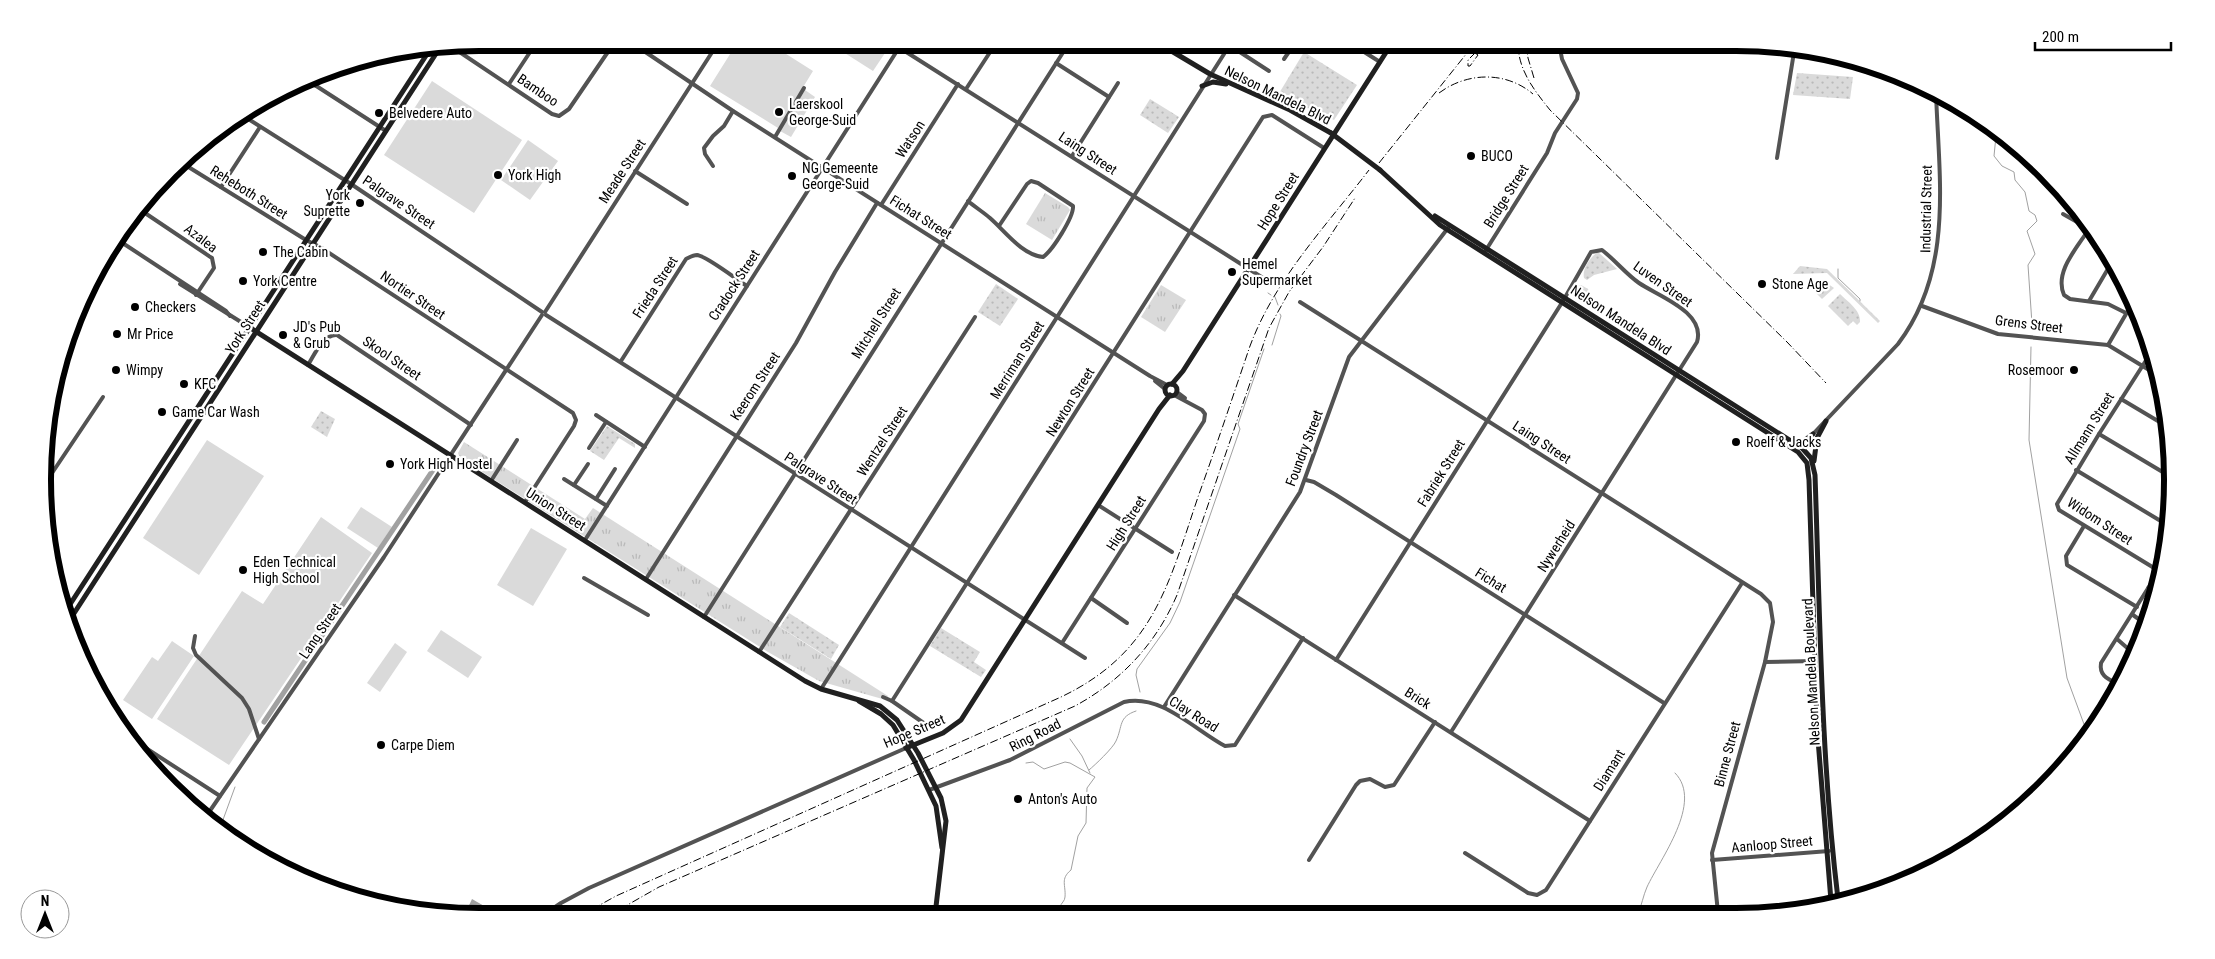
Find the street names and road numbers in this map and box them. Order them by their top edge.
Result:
street label: Nelson Mandela Blvd [1222,62,1334,128]
street label: Bamboo [515,71,561,109]
street label: Watson [892,117,928,161]
street label: Laing Street [1056,128,1120,178]
street label: Meade Street [595,136,649,206]
street label: Bridge Street [1480,161,1532,231]
street label: Reheboth Street [207,162,291,222]
street label: Industrial Street [1917,165,1935,253]
street label: Hope Street [1254,169,1302,233]
street label: Palgrave Street [360,172,438,232]
street label: Fichat Street [887,192,955,242]
street label: Azalea [181,220,221,256]
street label: Cradock Street [705,247,763,323]
street label: Frieda Street [629,253,681,321]
street label: Luven Street [1630,258,1696,310]
street label: Nortier Street [378,268,448,322]
street label: Nelson Mandela Blvd [1568,282,1674,358]
street label: Mitchell Street [848,285,904,361]
street label: York Street [222,297,268,357]
street label: Grens Street [1994,312,2064,336]
street label: Merriman Street [987,318,1047,402]
street label: Skool Street [360,333,424,383]
street label: Keerom Street [727,349,783,423]
street label: Newton Street [1043,365,1097,439]
street label: Allmann Street [2061,389,2117,467]
street label: Wentzel Street [854,403,910,479]
street label: Foundry Street [1282,408,1326,488]
street label: Laing Street [1510,417,1574,467]
street label: Fabriek Street [1414,436,1468,510]
street label: Palgrave Street [782,449,860,507]
street label: Union Street [523,484,589,534]
street label: High Street [1103,493,1149,553]
street label: Widom Street [2064,494,2136,548]
street label: Nywerheid [1534,517,1578,575]
street label: Fichat [1472,564,1510,596]
street label: Nelson Mandela Boulevard [1799,598,1823,746]
street label: Lang Street [296,600,344,662]
street label: Brick [1402,684,1435,713]
street label: Clay Road [1166,693,1222,735]
street label: Hope Street [881,711,947,751]
street label: Ring Road [1007,715,1063,755]
street label: Binne Street [1711,720,1743,788]
street label: Diamant [1590,746,1628,794]
street label: Aanloop Street [1731,832,1813,856]

